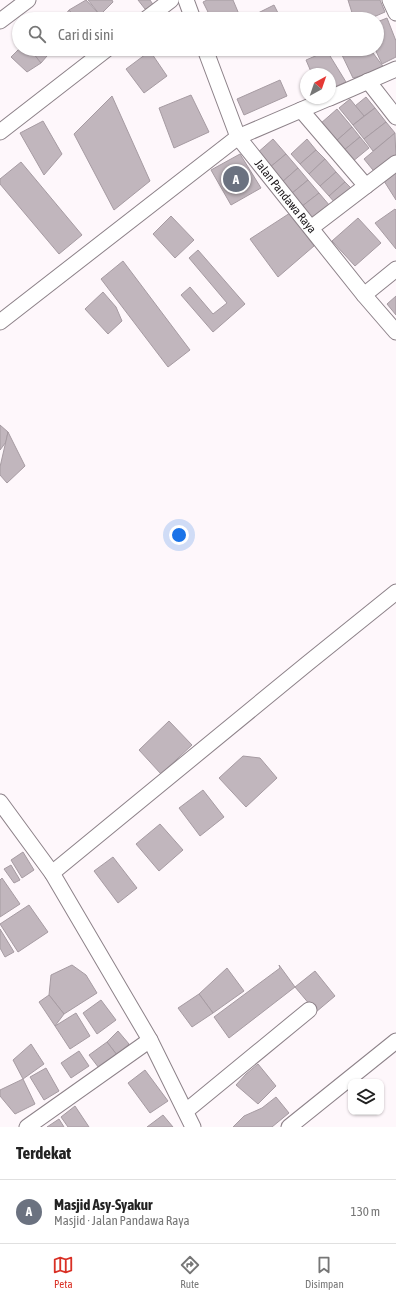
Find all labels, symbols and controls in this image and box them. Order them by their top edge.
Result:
search box [12,12,384,56]
icon: search [26,23,48,45]
text: Cari di sini [58,26,114,43]
north arrow [300,68,336,104]
street label: Jalan Pandawa Raya [252,157,319,236]
pin: A [223,164,249,194]
your location [169,525,189,545]
map controls [348,1079,384,1115]
button: layers [348,1079,384,1115]
text: Terdekat [16,1143,71,1163]
text: Masjid Asy-Syakur [54,1196,152,1213]
text: A [26,1204,32,1219]
text: 130 m [351,1204,380,1219]
text: Masjid · Jalan Pandawa Raya [54,1213,190,1228]
tab: Peta [52,1254,74,1290]
tab: Rute [179,1254,201,1290]
tab: Disimpan [305,1254,344,1290]

